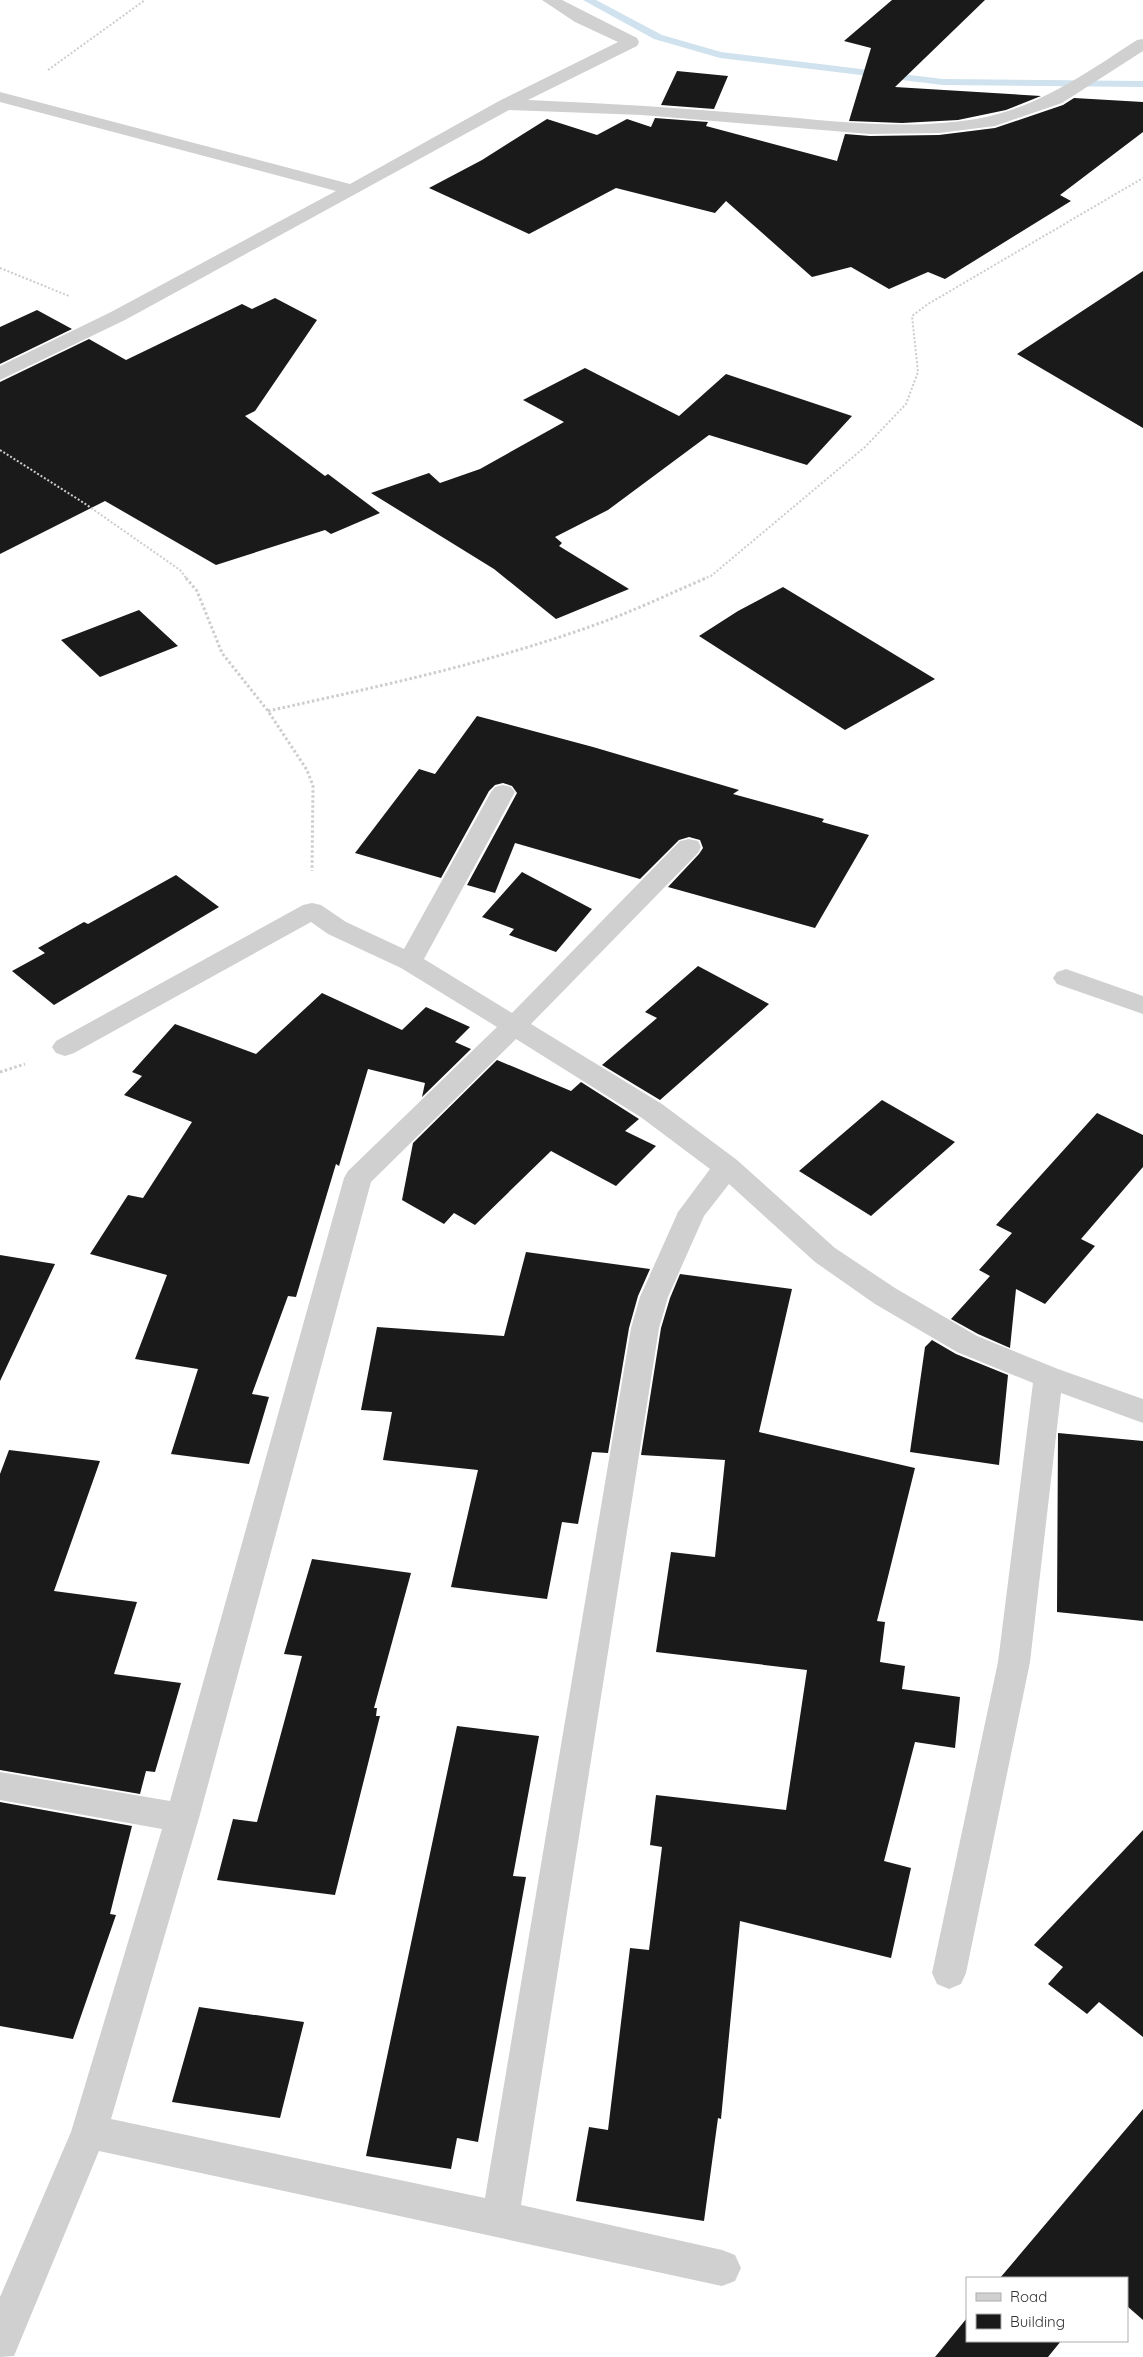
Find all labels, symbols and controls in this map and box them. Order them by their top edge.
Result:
legend [966,2277,1128,2342]
text: Road [1010,2287,1047,2306]
text: Building [1010,2312,1065,2331]

